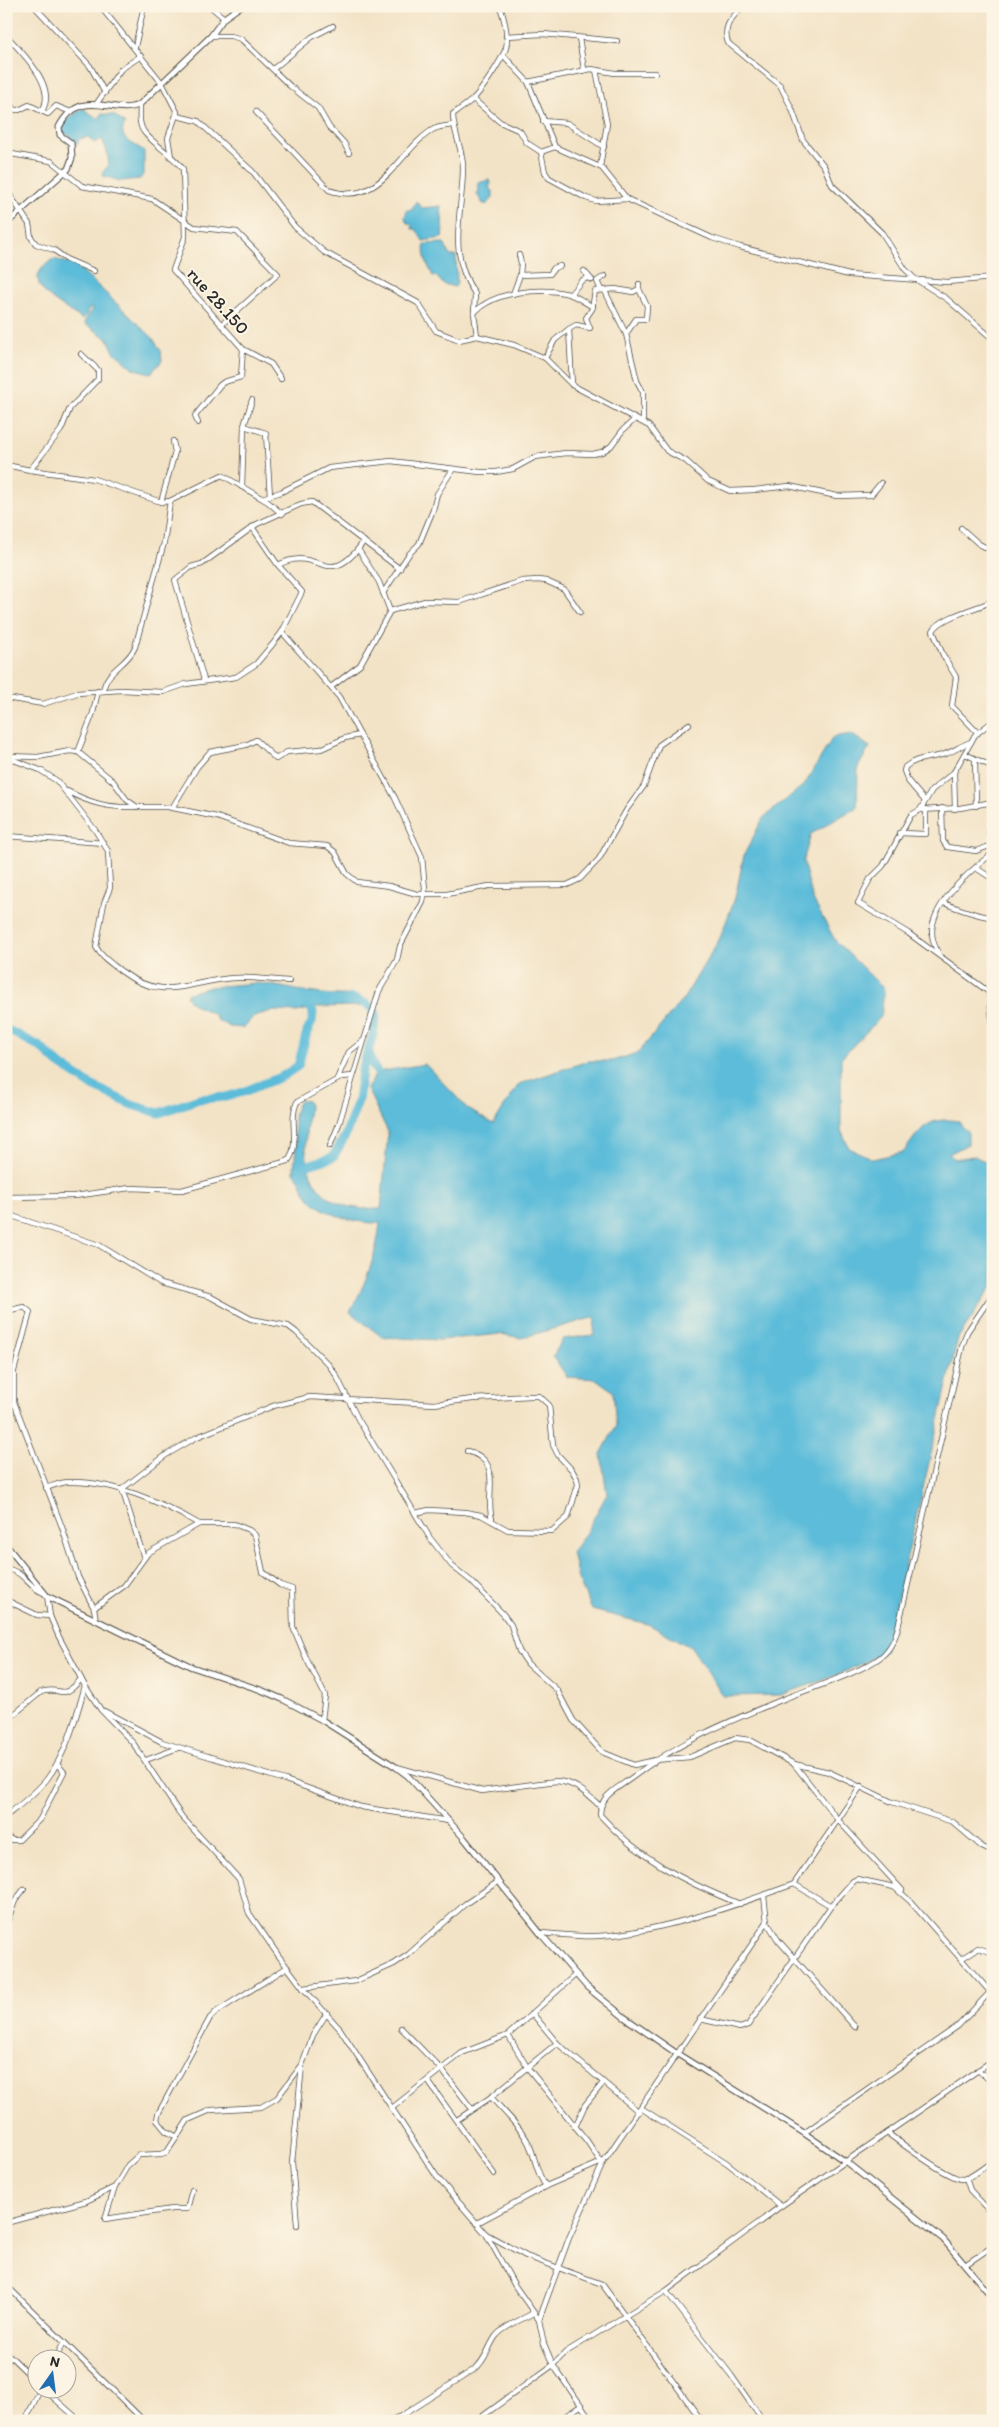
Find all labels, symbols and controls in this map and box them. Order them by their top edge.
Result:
street label: rue 28.150 [182,263,254,339]
north arrow [28,2350,78,2400]
text: N [48,2352,62,2371]

